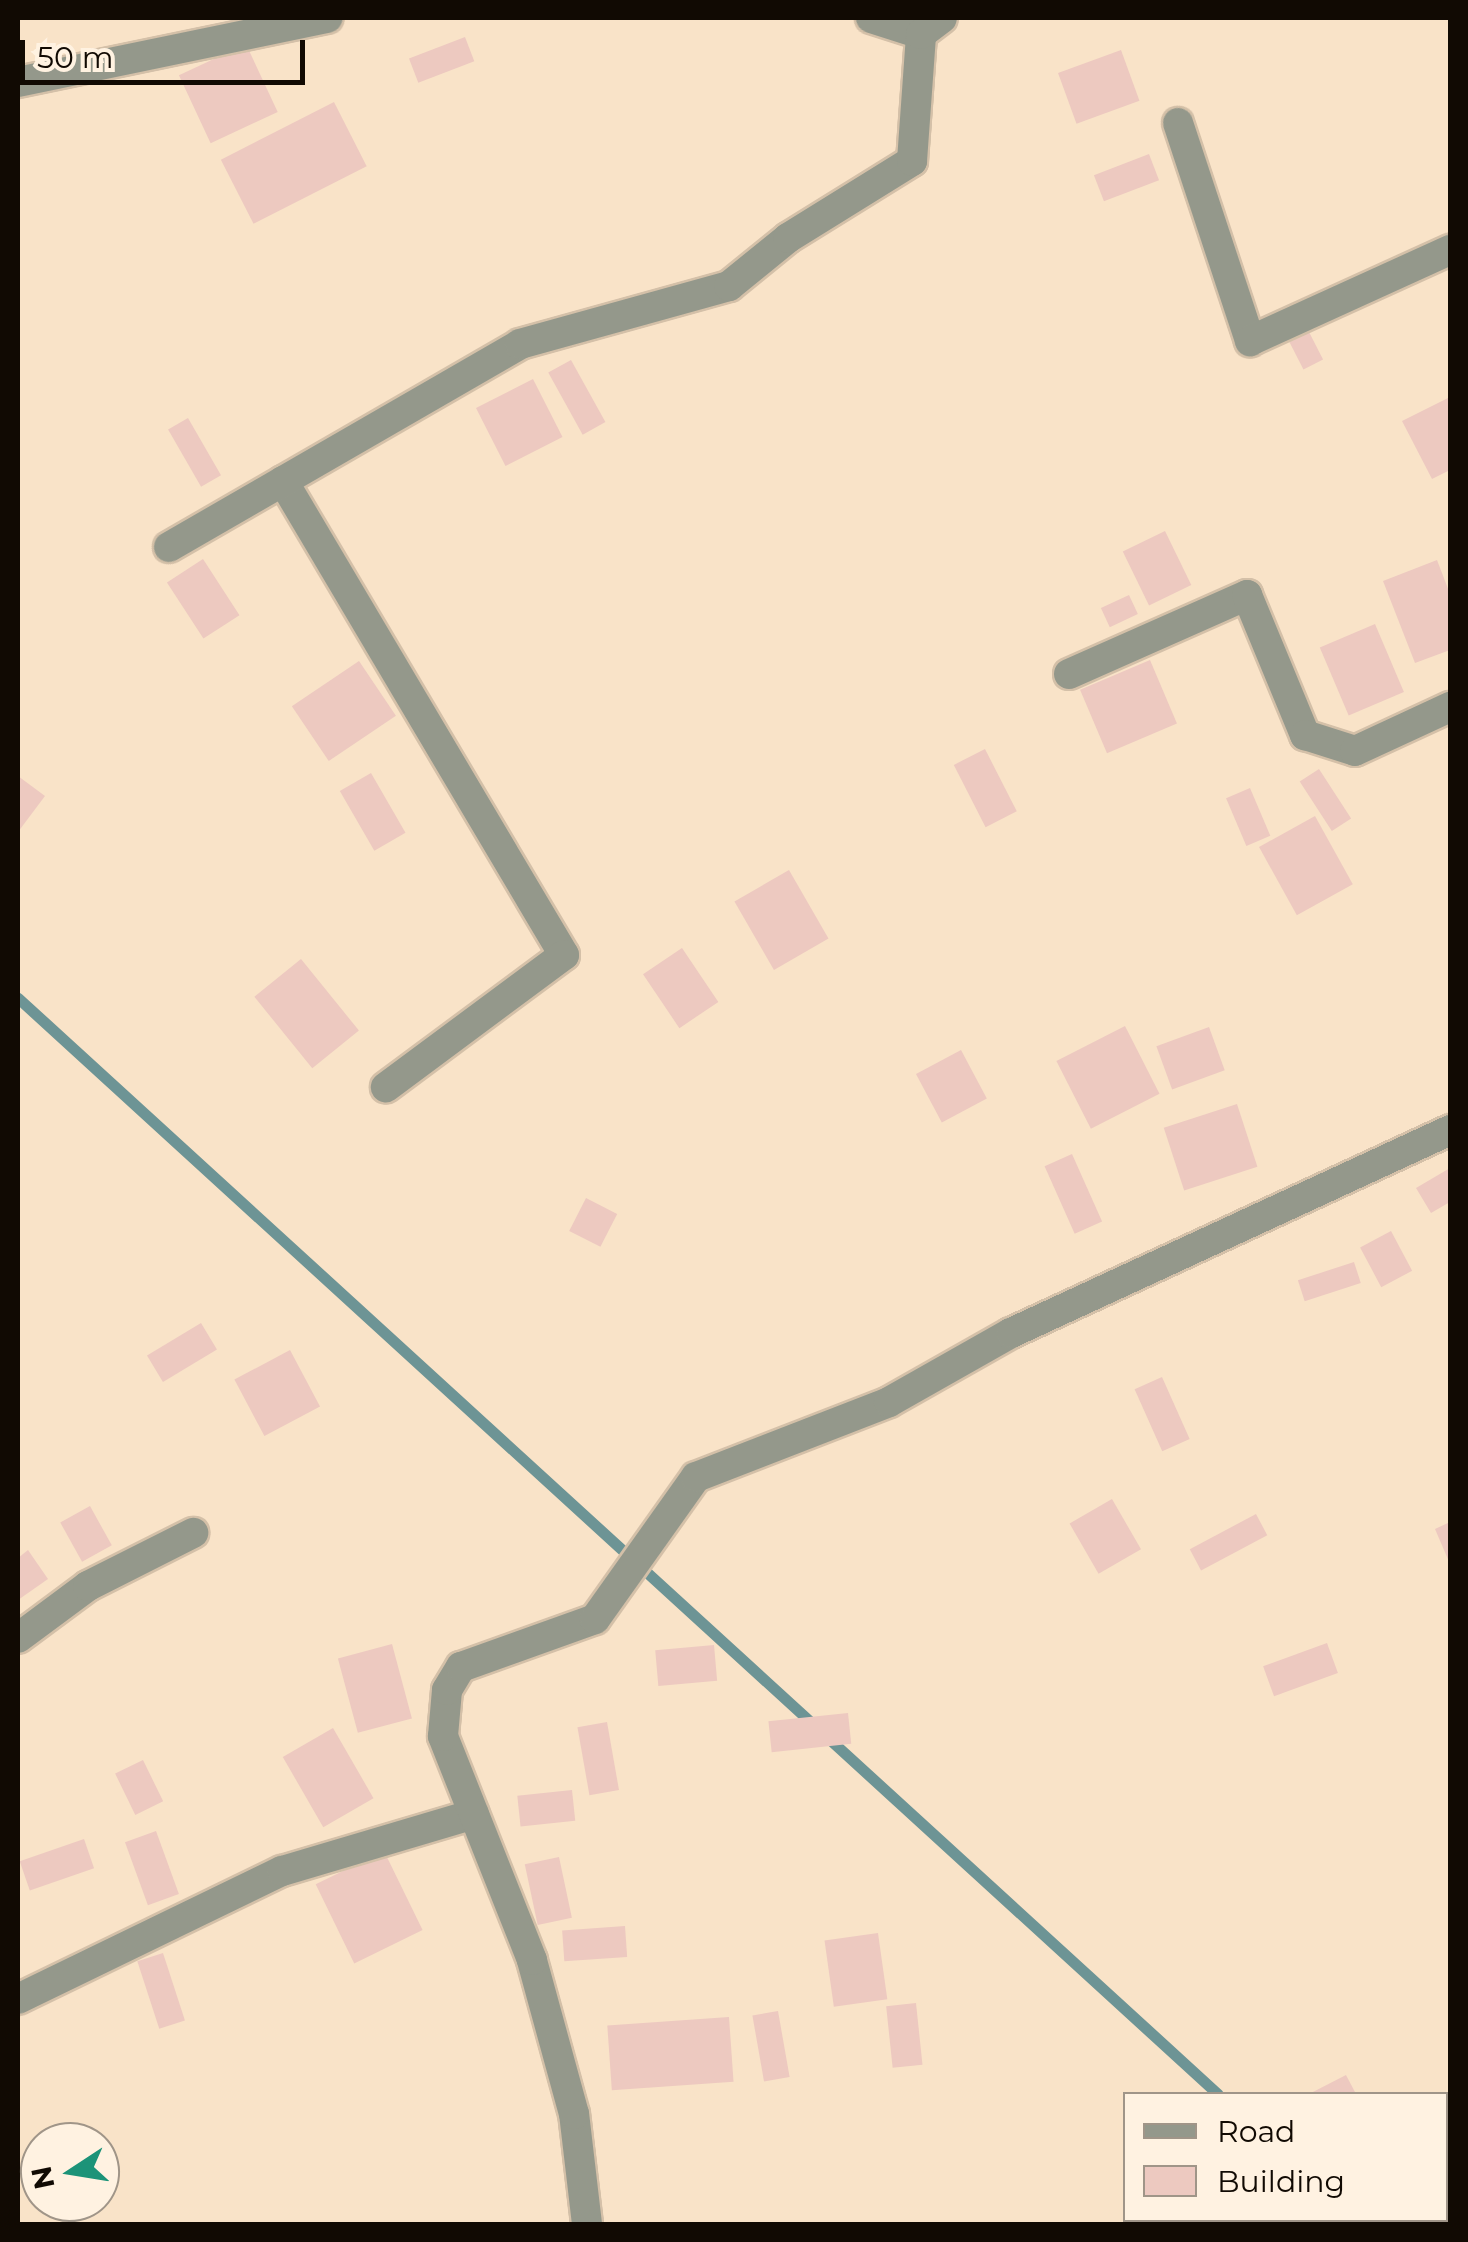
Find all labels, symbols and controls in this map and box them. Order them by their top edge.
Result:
scale bar [25,20,310,82]
text: 50 m [37,39,114,76]
legend [1123,2092,1448,2222]
text: Road [1217,2113,1295,2150]
north arrow [20,2122,120,2222]
text: N [24,2163,62,2192]
text: Building [1217,2163,1345,2200]

